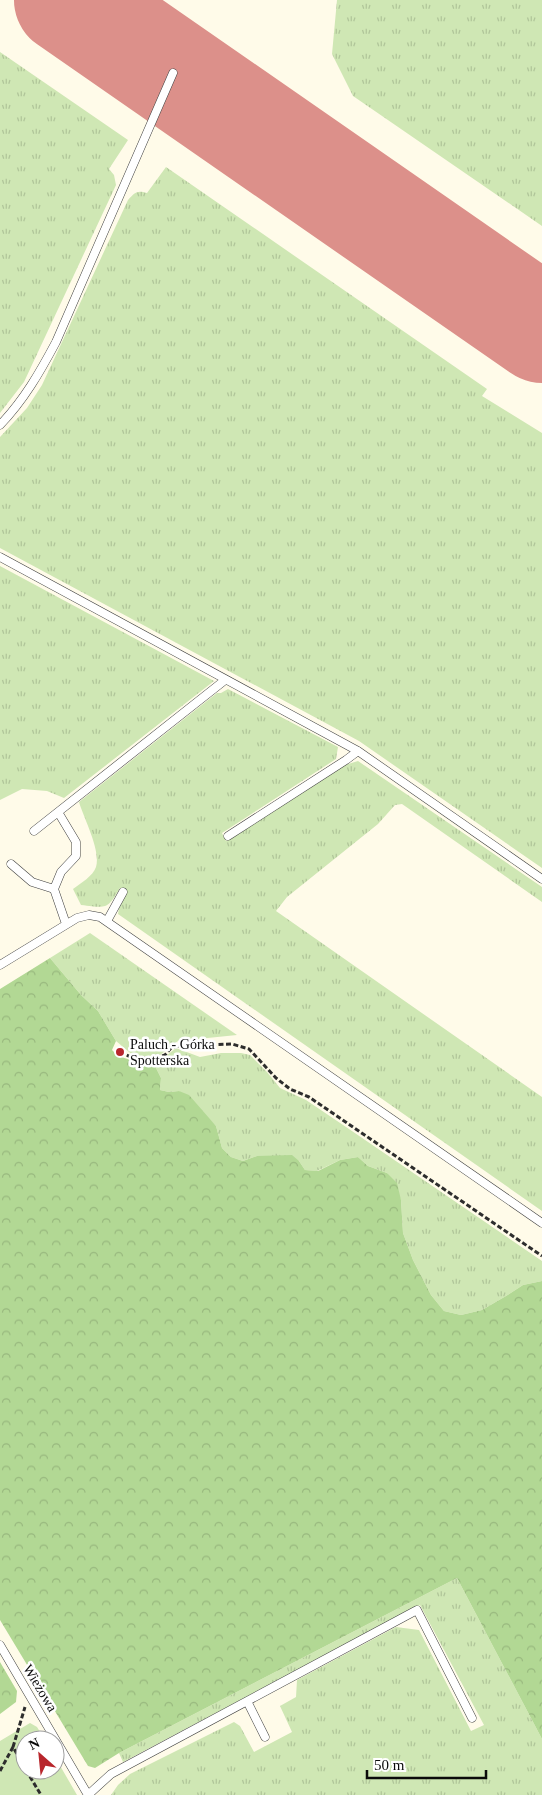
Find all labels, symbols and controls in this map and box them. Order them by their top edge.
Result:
place label: Paluch - Górka Spotterska [130,1037,216,1068]
marker: Paluch - Górka Spotterska [114,1046,126,1058]
street label: Wieżowa [20,1662,60,1715]
north arrow [15,1730,65,1780]
text: N [26,1735,42,1753]
scale bar [367,1748,486,1780]
text: 50 m [374,1757,405,1773]

